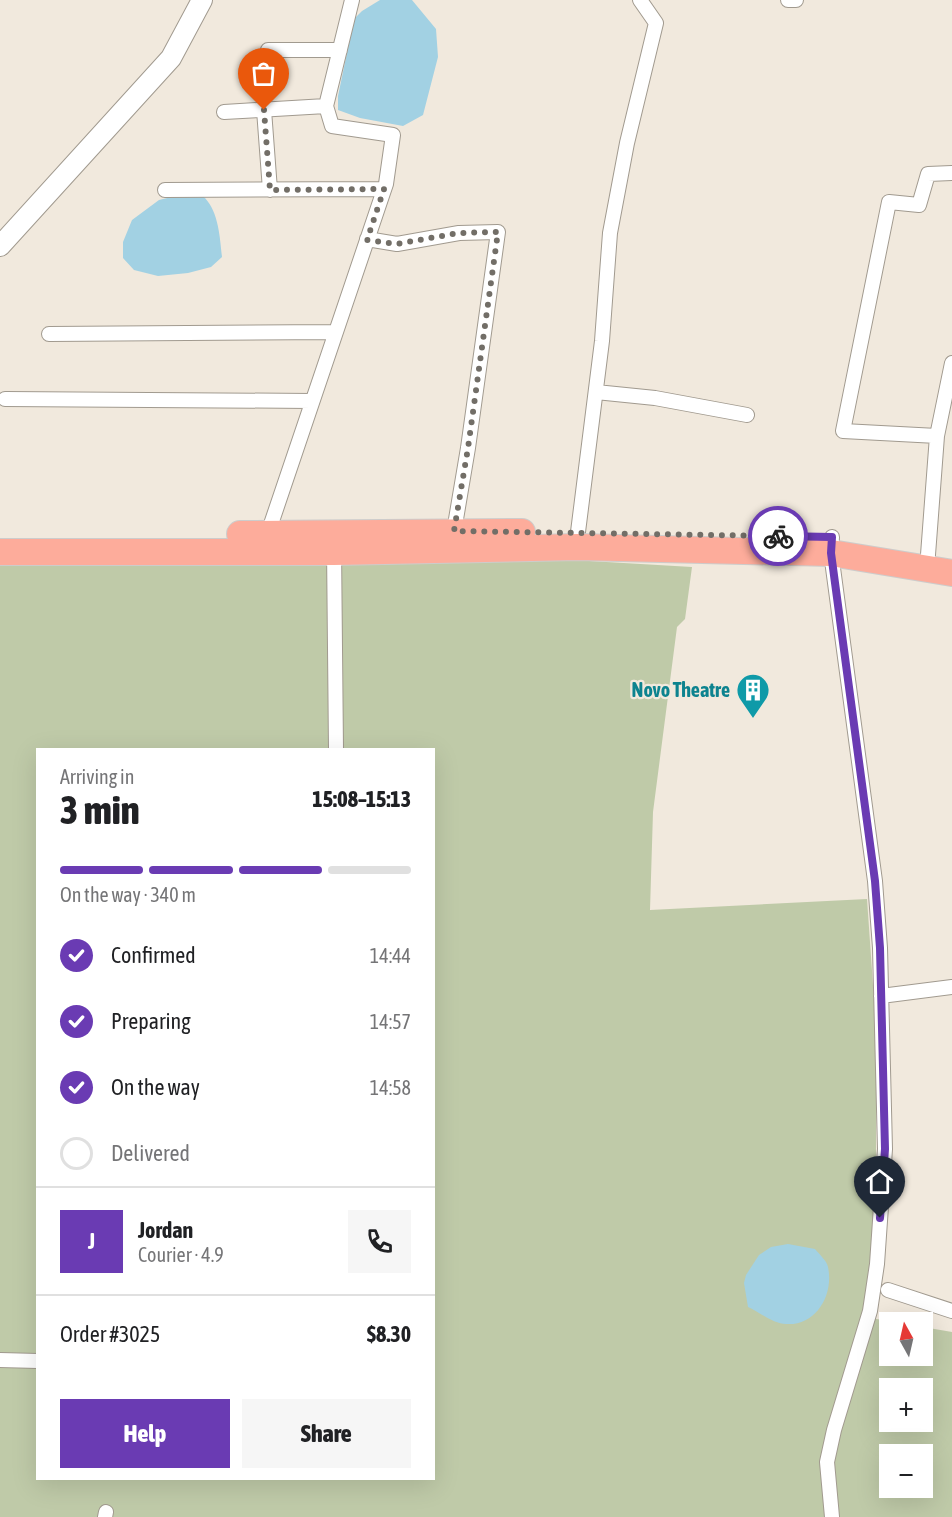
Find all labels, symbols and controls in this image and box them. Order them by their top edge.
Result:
pin [238,48,289,110]
icon: bag [247,57,280,90]
courier [748,506,808,566]
icon: bike [762,520,795,553]
building icon: Novo Theatre [735,672,771,719]
place label: Novo Theatre [632,678,730,701]
text: Arriving in [60,765,134,788]
text: 15:08–15:13 [312,786,411,812]
text: 3 min [60,788,140,832]
text: On the way · 340 m [60,883,196,906]
icon: check [60,939,93,972]
text: Confirmed [111,942,196,968]
text: 14:44 [370,944,411,967]
icon: check [60,1005,93,1038]
text: Preparing [111,1008,191,1034]
text: 14:57 [370,1010,411,1033]
icon: check [60,1071,93,1104]
text: On the way [111,1074,200,1100]
text: 14:58 [370,1076,411,1099]
text: Delivered [111,1140,190,1166]
pin [854,1156,905,1218]
icon: home [863,1165,896,1198]
button: phone [348,1210,411,1273]
text: Jordan [138,1217,193,1243]
text: J [88,1228,95,1254]
text: Courier · 4.9 [138,1243,224,1266]
north arrow [879,1312,933,1366]
map controls [879,1312,933,1498]
text: Order #3025 [60,1321,160,1347]
text: $8.30 [367,1321,411,1347]
button: + [879,1378,933,1432]
button: Help [60,1399,230,1468]
button: Share [242,1399,411,1468]
button: − [879,1444,933,1498]

